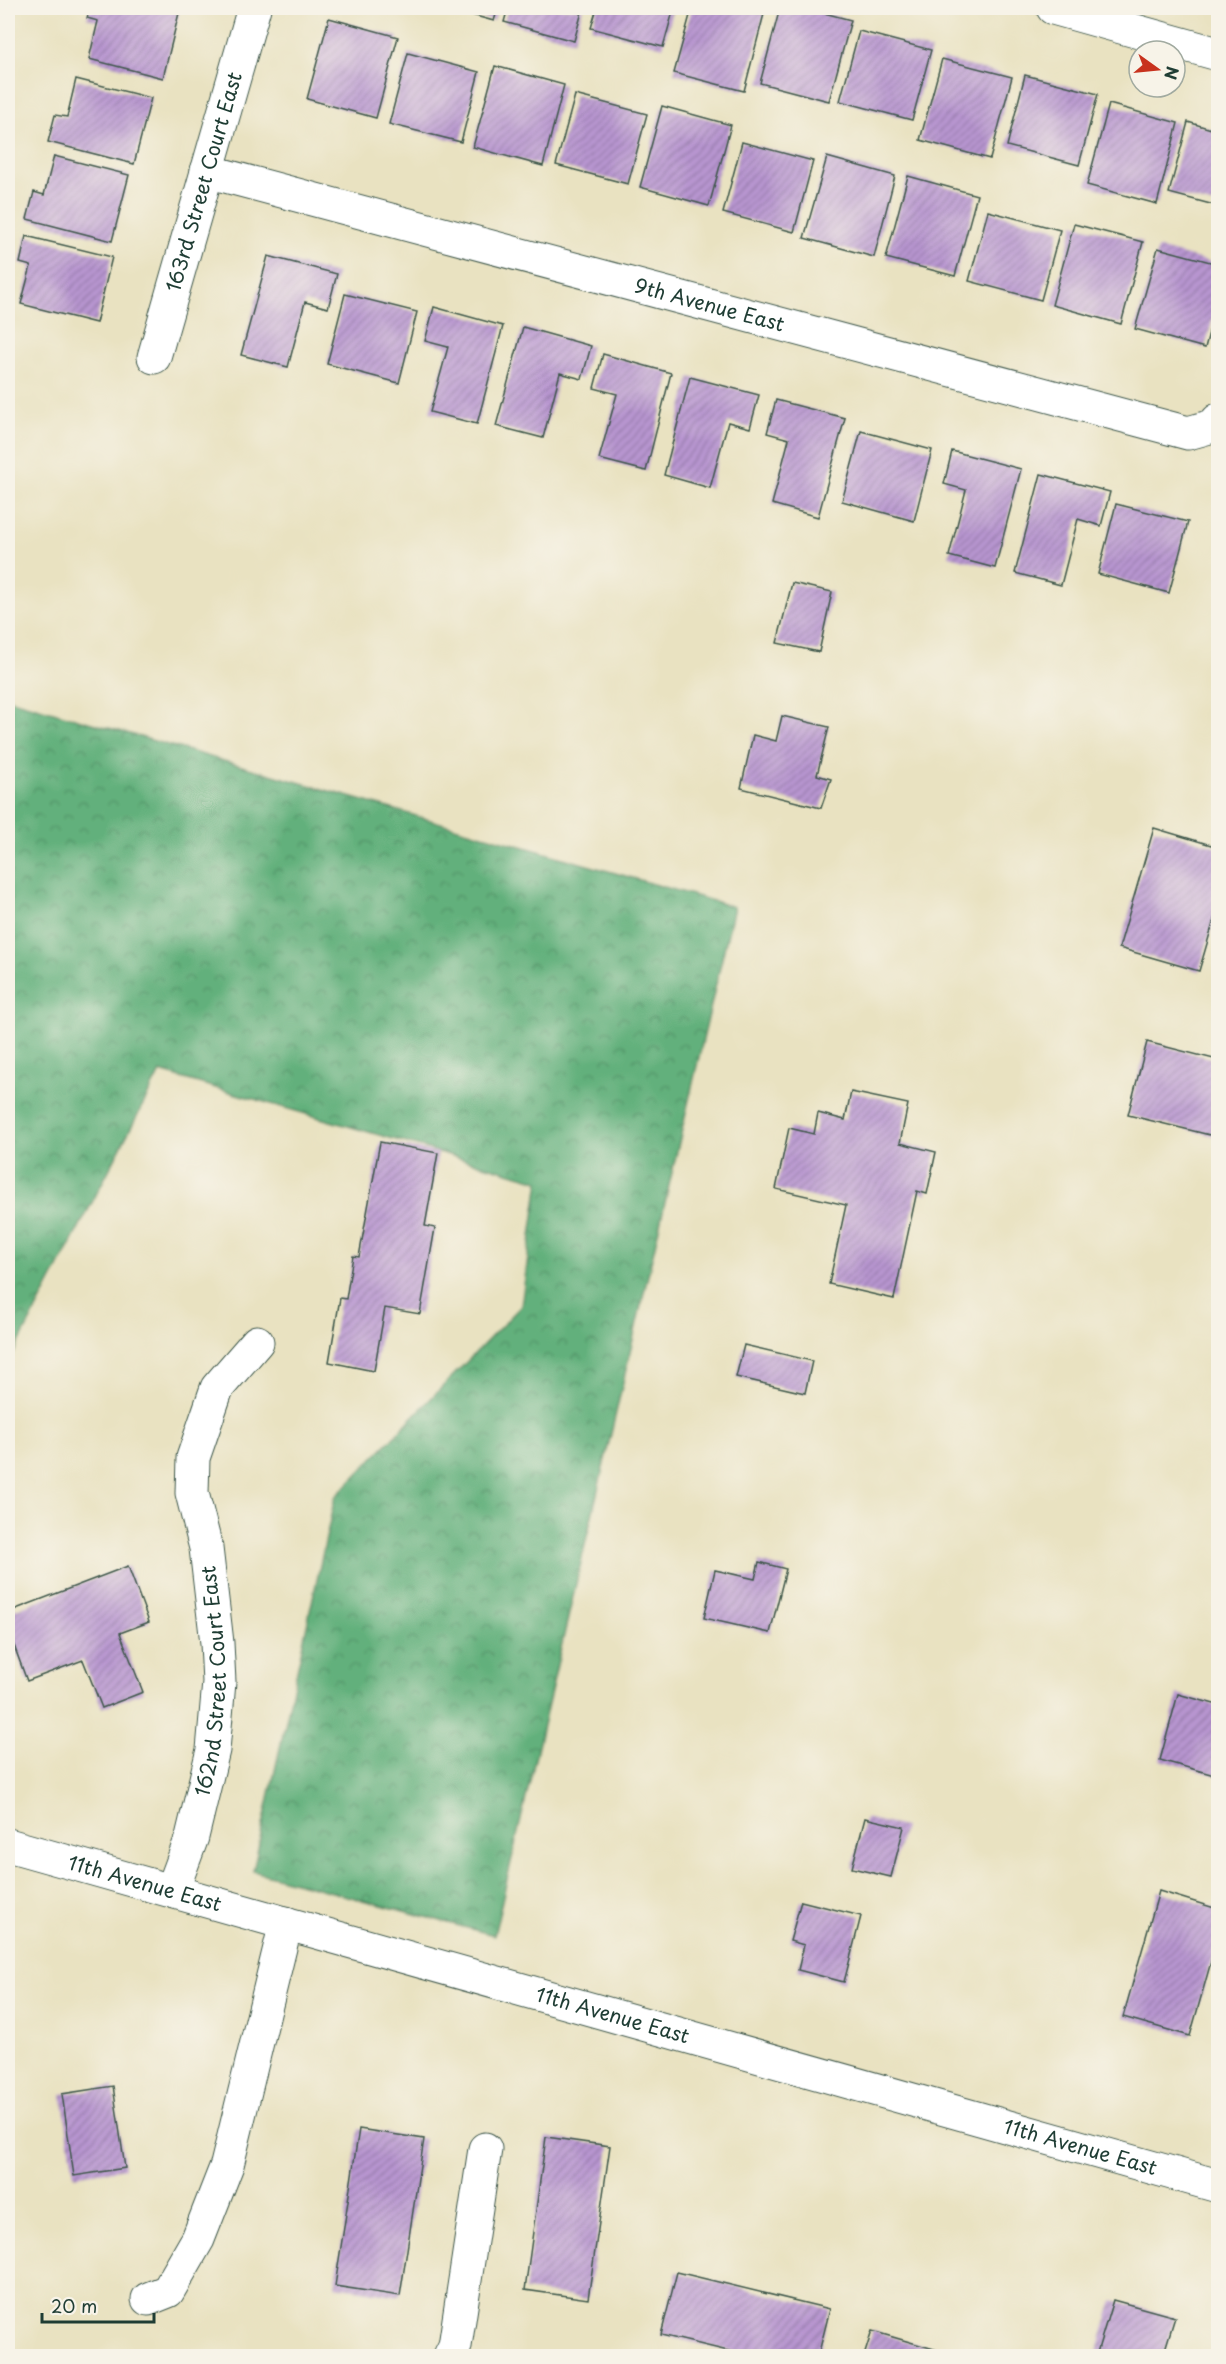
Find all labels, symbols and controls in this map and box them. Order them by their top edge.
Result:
north arrow [1127,39,1187,99]
text: N [1159,64,1186,82]
street label: 163rd Street Court East [157,68,249,295]
street label: 9th Avenue East [631,270,788,339]
street label: 162nd Street Court East [186,1564,233,1799]
street label: 11th Avenue East [65,1847,225,1918]
street label: 11th Avenue East [532,1978,693,2050]
street label: 11th Avenue East [1000,2110,1161,2182]
scale bar [42,2286,154,2324]
text: 20 m [51,2292,97,2319]

